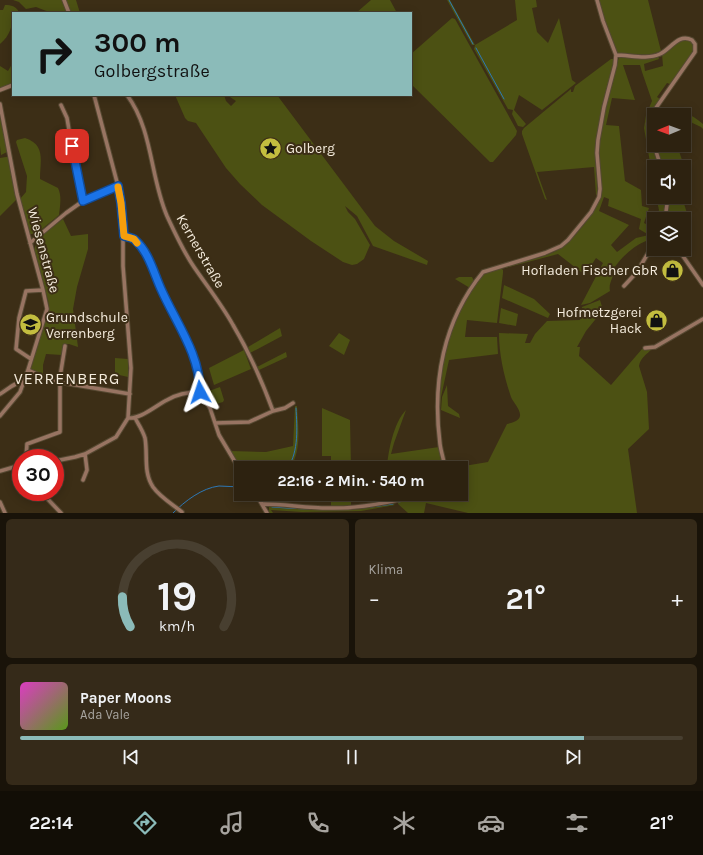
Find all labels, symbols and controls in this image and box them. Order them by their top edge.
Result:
text: 300 m [94,26,181,59]
icon: right [28,28,80,80]
text: Golbergstraße [94,60,210,82]
north arrow [647,108,691,152]
map controls [647,108,691,256]
pin [55,129,89,163]
icon: arrive [61,135,83,157]
place icon: Golberg [257,135,283,161]
place label: Golberg [286,140,335,157]
button: sound [647,160,691,204]
street label: Wiesenstraße [24,205,63,295]
street label: Kernerstraße [173,211,229,291]
button: layers [647,212,691,256]
shop icon: Hofladen Fischer GbR [660,257,686,283]
place label: Hofladen Fischer GbR [521,262,658,279]
place label: Hofmetzgerei Hack [556,304,642,337]
shop icon: Hofmetzgerei Hack [644,307,670,333]
place label: Grundschule Verrenberg [46,309,128,342]
school or university icon: Grundschule Verrenberg [17,312,43,338]
district label: VERRENBERG [14,369,120,388]
position arrow [179,371,221,413]
speed limit sign: 30 [12,449,64,501]
text: 22:16 · 2 Min. · 540 m [278,472,424,490]
text: Klima [369,562,403,577]
text: 19 [157,571,197,619]
text: 21° [505,581,546,617]
text: − [369,586,380,612]
text: + [671,586,683,612]
text: km/h [159,617,195,634]
text: Paper Moons [80,689,172,707]
text: Ada Vale [80,707,130,722]
icon: previous [120,746,142,768]
icon: pause [341,746,363,768]
icon: next [562,746,584,768]
icon: directions [131,809,159,837]
icon: music [218,809,246,837]
icon: phone [304,809,332,837]
icon: climate [390,809,418,837]
icon: car [477,809,505,837]
icon: filters [563,809,591,837]
text: 22:14 [29,812,73,834]
text: 21° [649,812,674,834]

